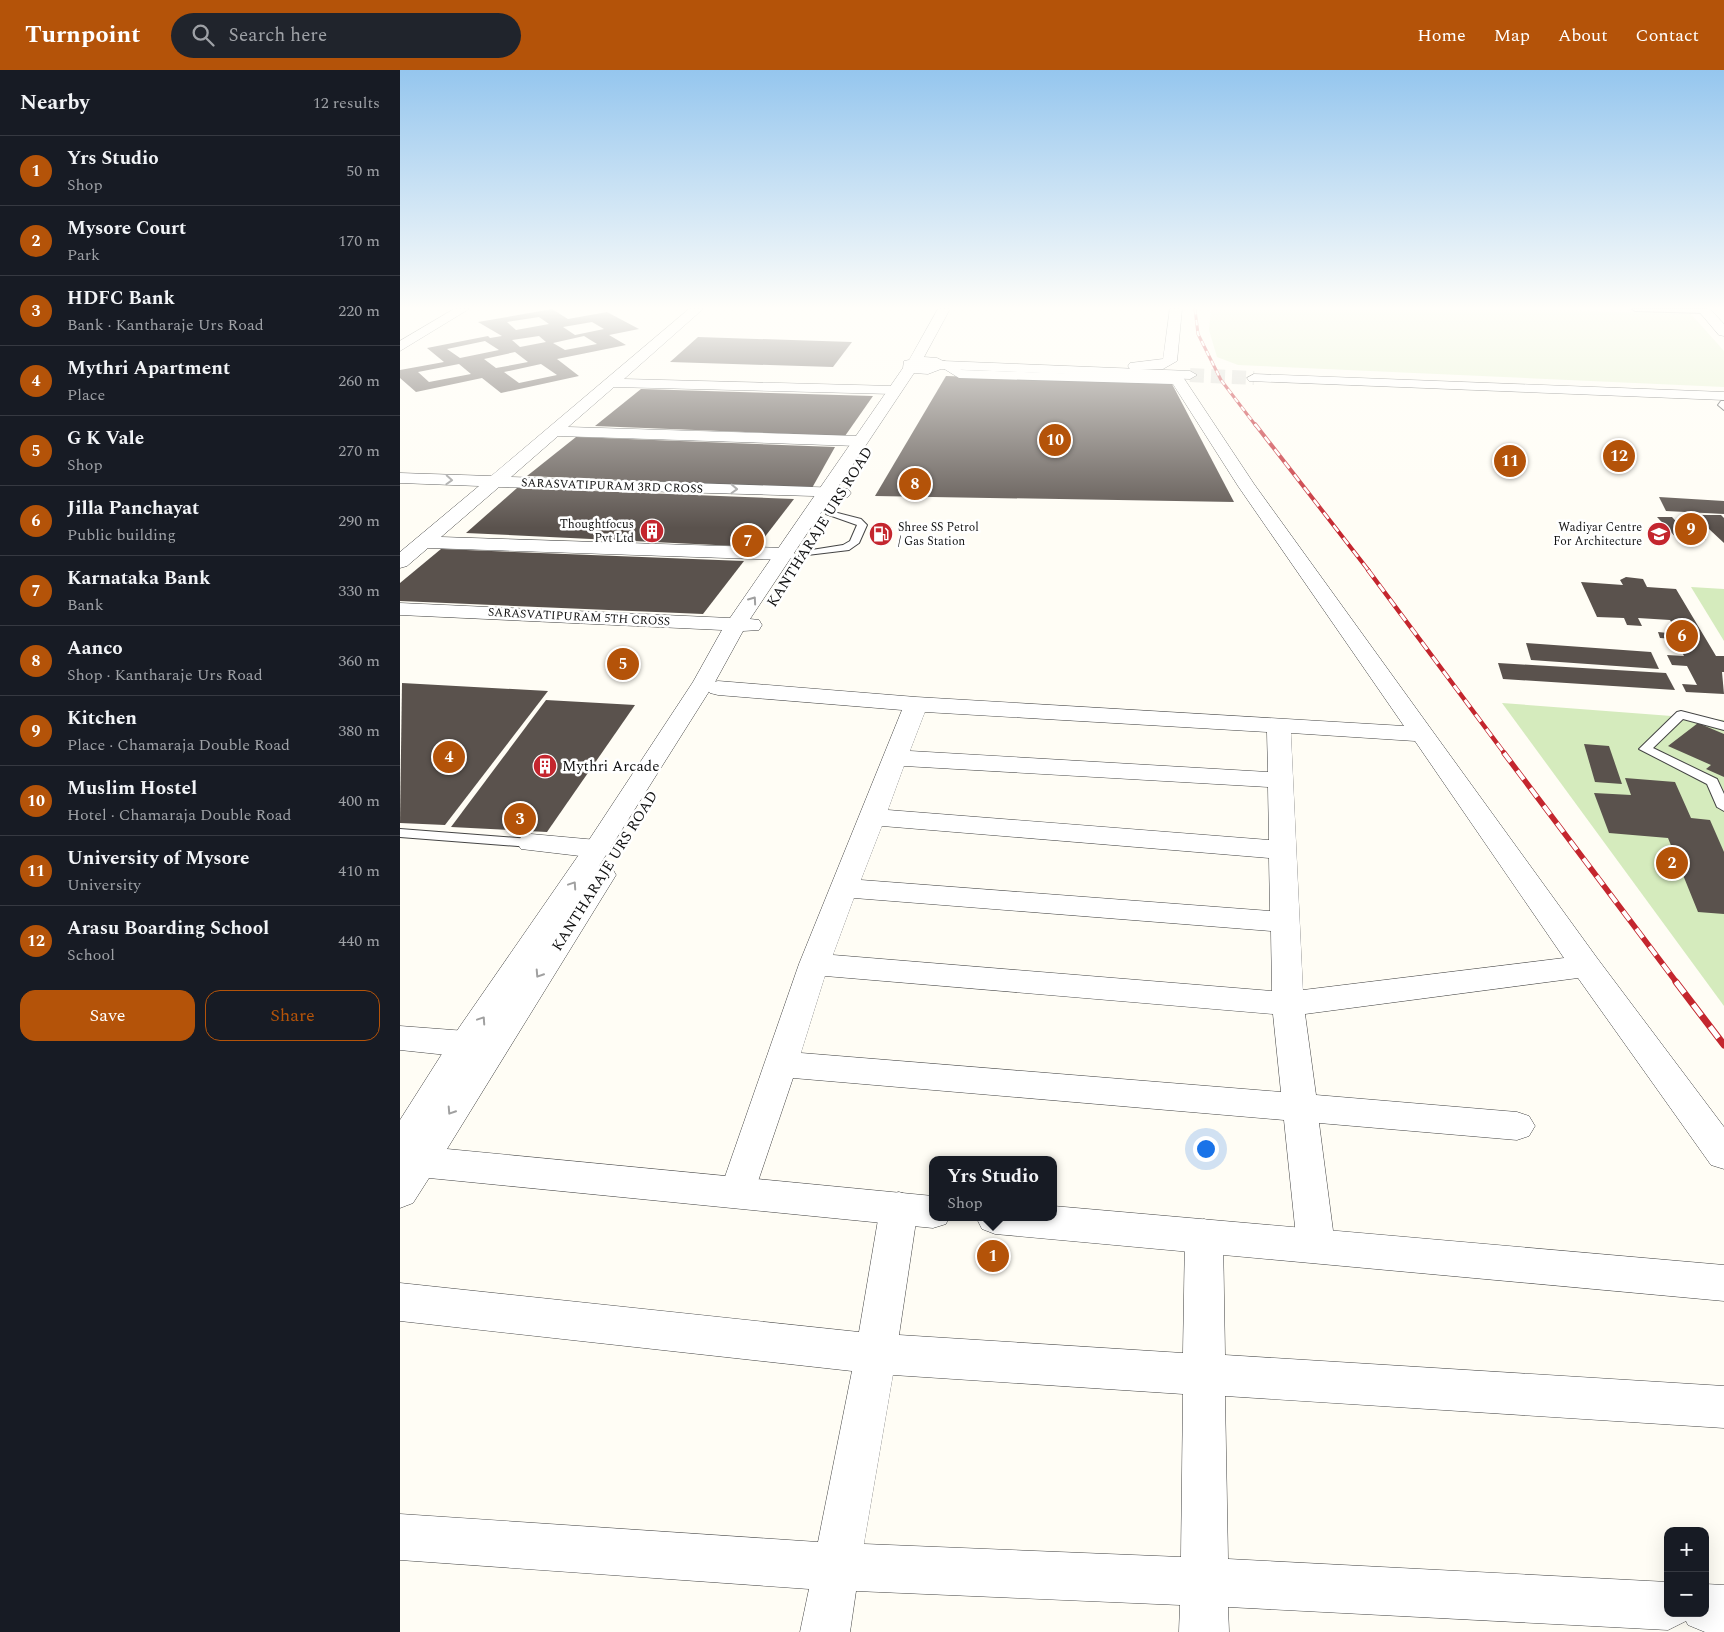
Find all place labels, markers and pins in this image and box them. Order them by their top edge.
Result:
pin: 10 [1039,421,1071,459]
pin: 12 [1603,437,1635,475]
pin: 11 [1494,442,1526,480]
pin: 8 [899,465,931,503]
pin: 9 [1675,510,1707,548]
place label: Thoughtfocus Pvt Ltd [560,515,634,548]
building icon: Thoughtfocus Pvt Ltd [639,518,665,544]
place label: Shree SS Petrol / Gas Station [898,518,979,551]
place label: Wadiyar Centre For Architecture [1553,518,1642,551]
fuel station icon: Shree SS Petrol / Gas Station [868,521,894,547]
school or university icon: Wadiyar Centre For Architecture [1646,521,1672,547]
pin: 7 [732,522,764,560]
pin: 6 [1666,617,1698,655]
pin: 5 [607,645,639,683]
pin: 4 [433,738,465,776]
building icon: Mythri Arcade [532,753,558,779]
place label: Mythri Arcade [562,755,659,778]
pin: 3 [504,800,536,838]
pin: 2 [1656,844,1688,882]
pin: 1 [977,1237,1009,1275]

